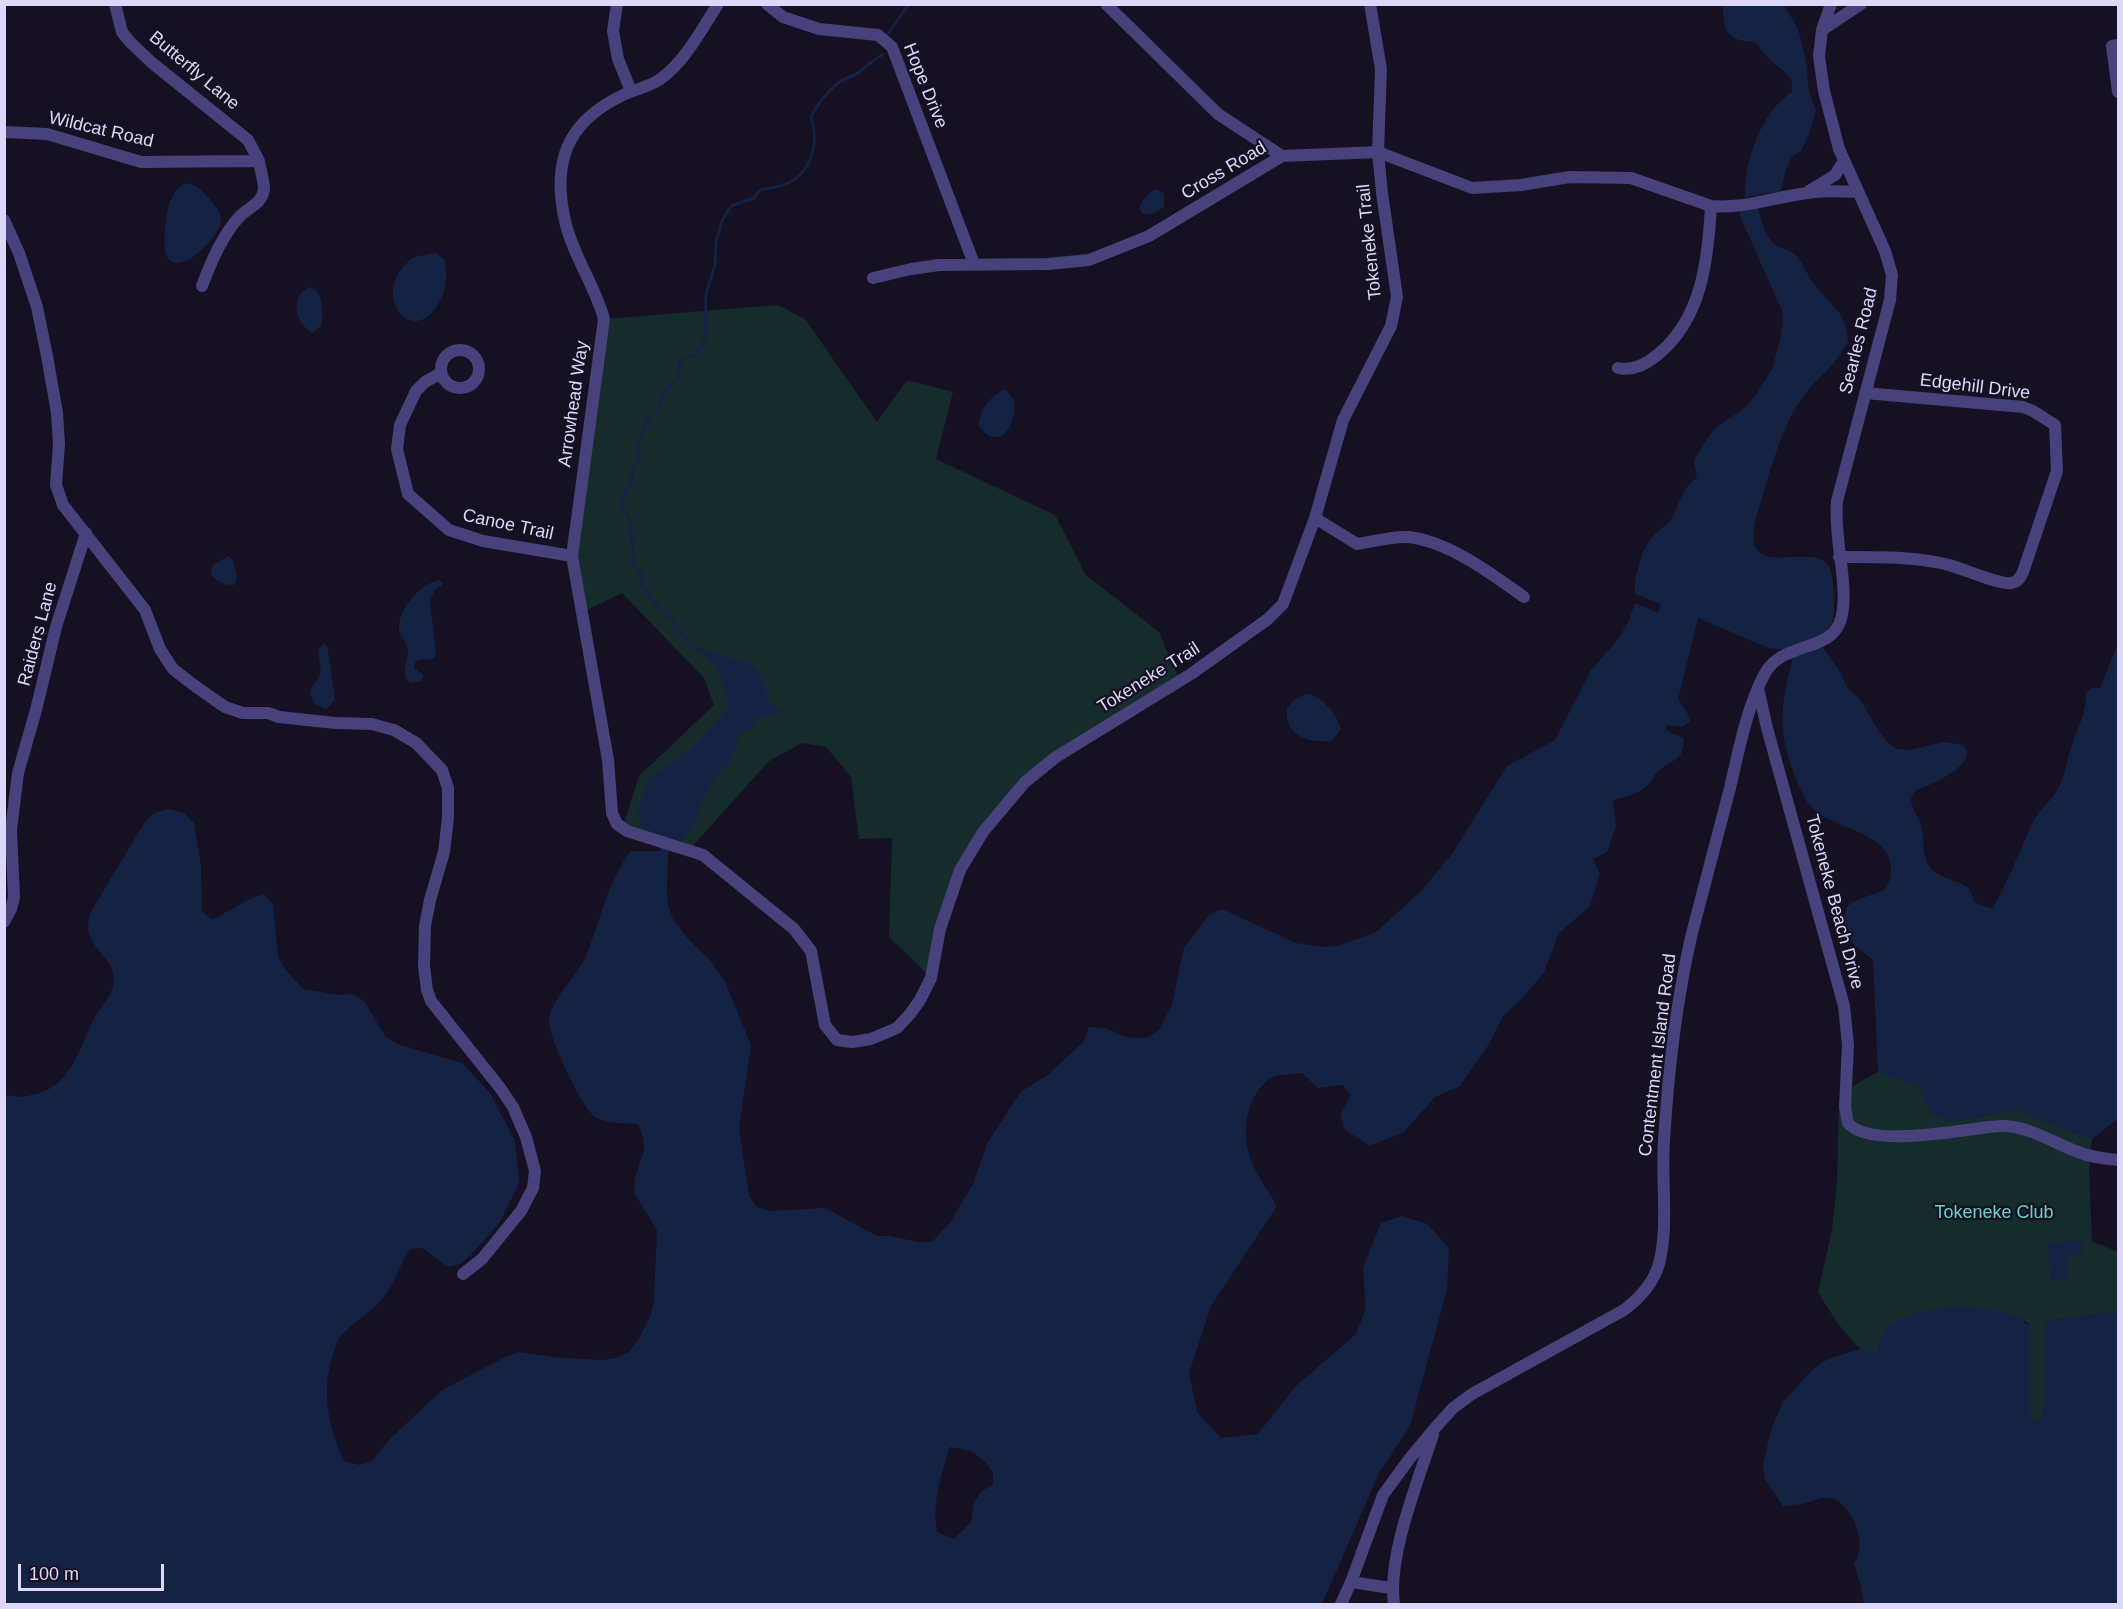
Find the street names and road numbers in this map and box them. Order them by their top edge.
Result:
street label: Butterfly Lane [145,27,243,115]
street label: Hope Drive [898,40,952,132]
street label: Wildcat Road [46,107,156,153]
street label: Cross Road [1178,137,1270,205]
street label: Tokeneke Trail [1353,183,1387,301]
street label: Searles Road [1835,285,1883,397]
street label: Arrowhead Way [554,339,594,469]
street label: Edgehill Drive [1919,370,2031,404]
street label: Canoe Trail [461,505,555,545]
street label: Raiders Lane [14,579,62,689]
street label: Tokeneke Trail [1094,638,1204,718]
street label: Tokeneke Beach Drive [1800,812,1868,992]
street label: Contentment Island Road [1635,952,1681,1158]

